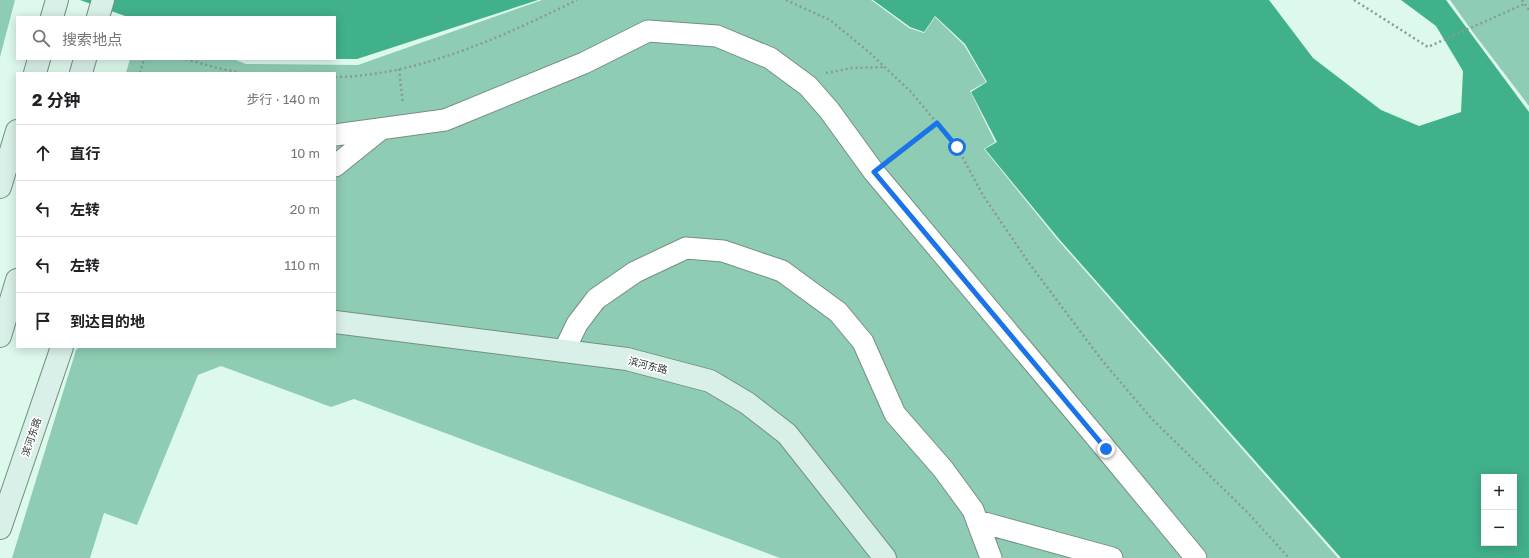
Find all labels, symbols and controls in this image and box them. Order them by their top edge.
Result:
search box [16,16,336,60]
icon: search [30,27,52,49]
text: 搜索地点 [62,30,122,48]
text: 2 分钟 [32,89,81,110]
text: 步行 · 140 m [247,91,320,107]
route start [948,138,966,156]
icon: ahead [32,142,54,164]
text: 直行 [70,144,100,162]
text: 10 m [291,145,320,161]
icon: left [32,198,54,220]
text: 左转 [70,200,100,218]
text: 20 m [290,201,320,217]
icon: left [32,254,54,276]
text: 左转 [70,256,100,274]
text: 110 m [285,257,320,273]
icon: arrive [32,310,54,332]
text: 到达目的地 [70,312,145,330]
street label: 滨河东路 [627,354,669,376]
street label: 滨河东路 [19,416,43,458]
route end [1097,440,1115,458]
map controls [1481,474,1517,546]
button: + [1481,474,1517,510]
button: − [1481,510,1517,546]

